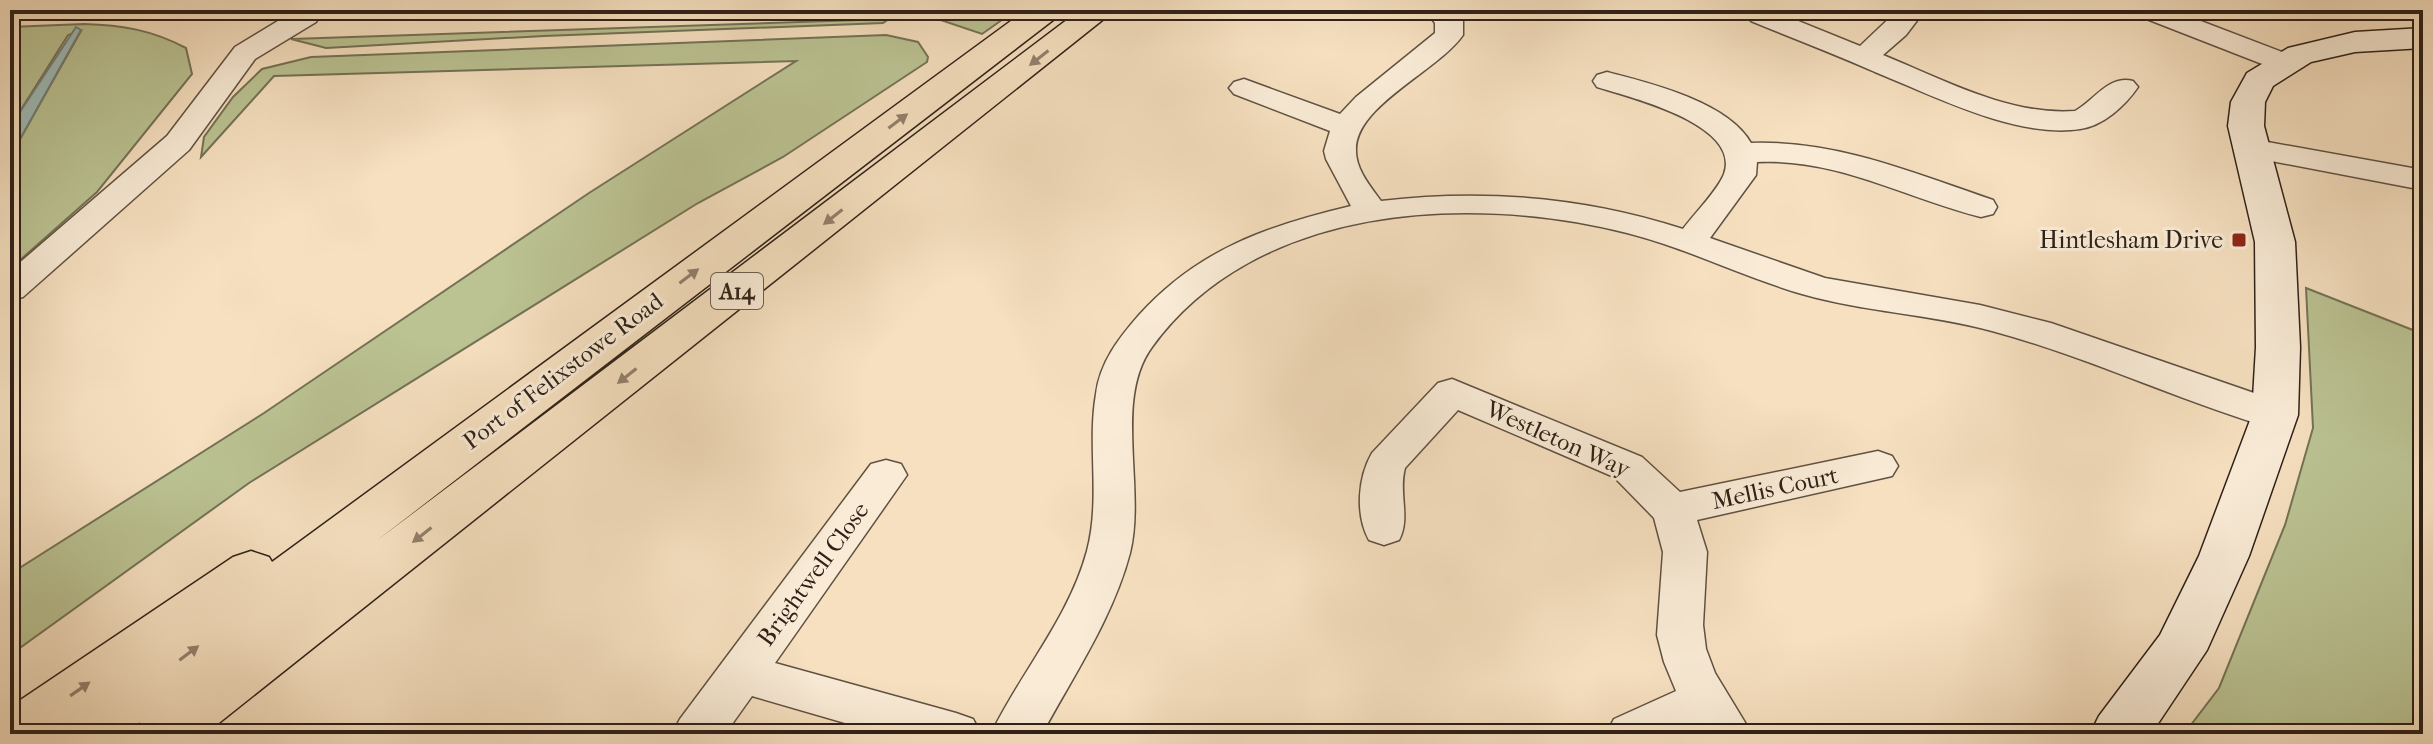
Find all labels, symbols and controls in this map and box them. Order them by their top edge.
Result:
one-way arrow [1029,49,1049,65]
one-way arrow [887,113,908,129]
one-way arrow [823,208,843,224]
place label: Hintlesham Drive [2039,226,2223,254]
marker: Hintlesham Drive [2230,231,2248,249]
one-way arrow [678,268,700,284]
road number: A14 [711,273,763,309]
street label: Port of Felixstowe Road [458,286,669,455]
one-way arrow [617,368,638,384]
street label: Westleton Way [1481,394,1635,484]
street label: Mellis Court [1709,461,1841,515]
street label: Brightwell Close [752,497,875,651]
one-way arrow [412,527,432,543]
one-way arrow [178,646,199,662]
one-way arrow [69,681,91,697]

